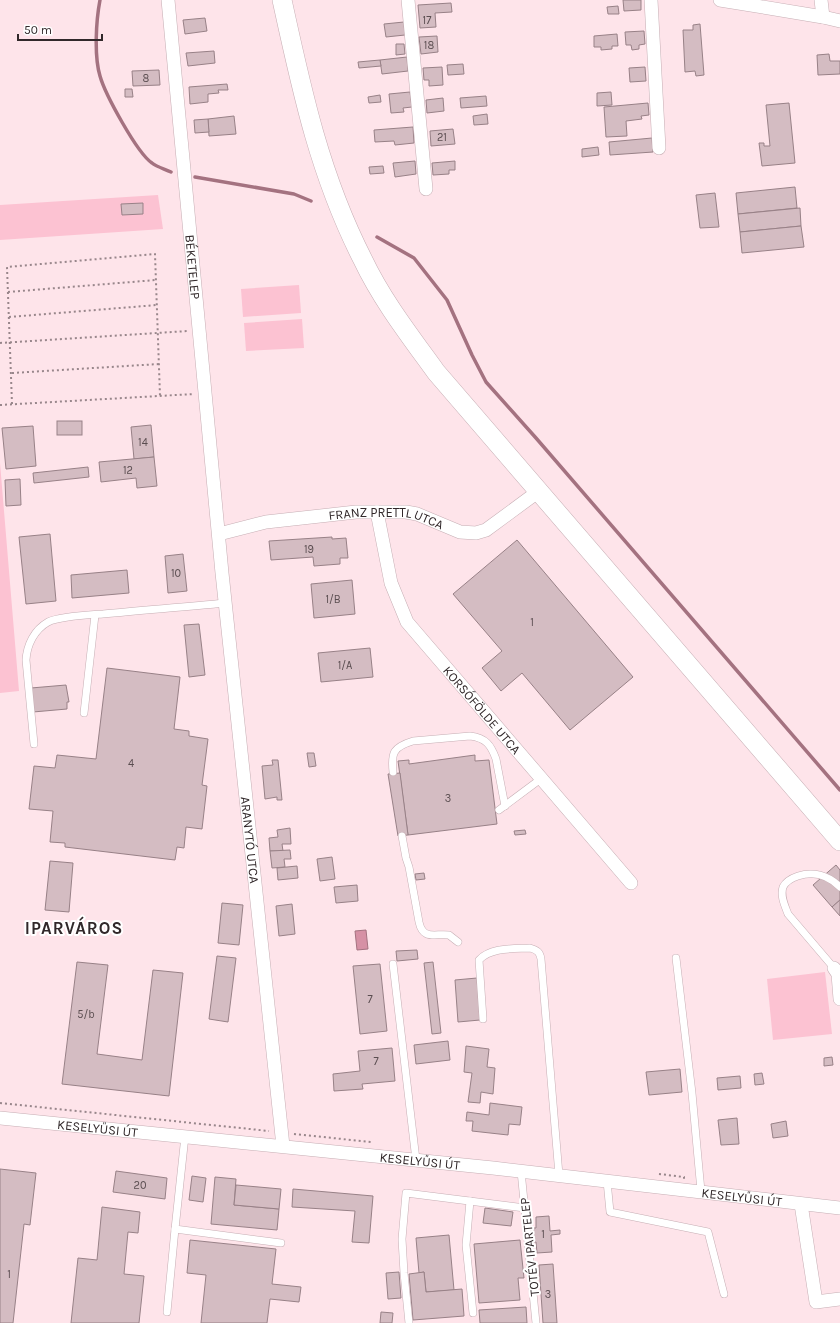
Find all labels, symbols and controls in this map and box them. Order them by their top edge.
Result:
house number: 17 [423,14,431,27]
scale bar [18,16,102,42]
text: 50 m [24,23,52,37]
house number: 18 [424,39,434,52]
house number: 8 [143,72,150,85]
house number: 21 [437,131,447,144]
street label: BÉKETELEP [182,234,203,300]
house number: 14 [138,436,148,449]
house number: 12 [123,464,133,477]
street label: FRANZ PRETTL UTCA [328,505,446,533]
house number: 19 [304,543,314,556]
house number: 10 [171,567,181,580]
house number: 1/B [325,593,341,606]
house number: 1 [530,616,534,629]
house number: 1/A [338,659,353,672]
street label: KORSÓFÖLDE UTCA [440,663,524,757]
house number: 4 [128,757,134,770]
house number: 3 [445,792,451,805]
street label: ARANYTÓ UTCA [238,796,262,885]
district label: IPARVÁROS [25,916,123,938]
house number: 7 [367,993,373,1006]
house number: 5/b [77,1008,95,1021]
house number: 7 [373,1055,379,1068]
street label: KESELYŰSI ÚT [56,1117,139,1140]
street label: KESELYŰSI ÚT [379,1150,461,1173]
house number: 20 [134,1179,146,1192]
street label: KESELYŰSI ÚT [701,1185,783,1209]
street label: TOTÉV IPARTELEP [515,1197,542,1297]
house number: 1 [541,1228,545,1241]
house number: 1 [7,1268,11,1281]
house number: 3 [545,1288,551,1301]

